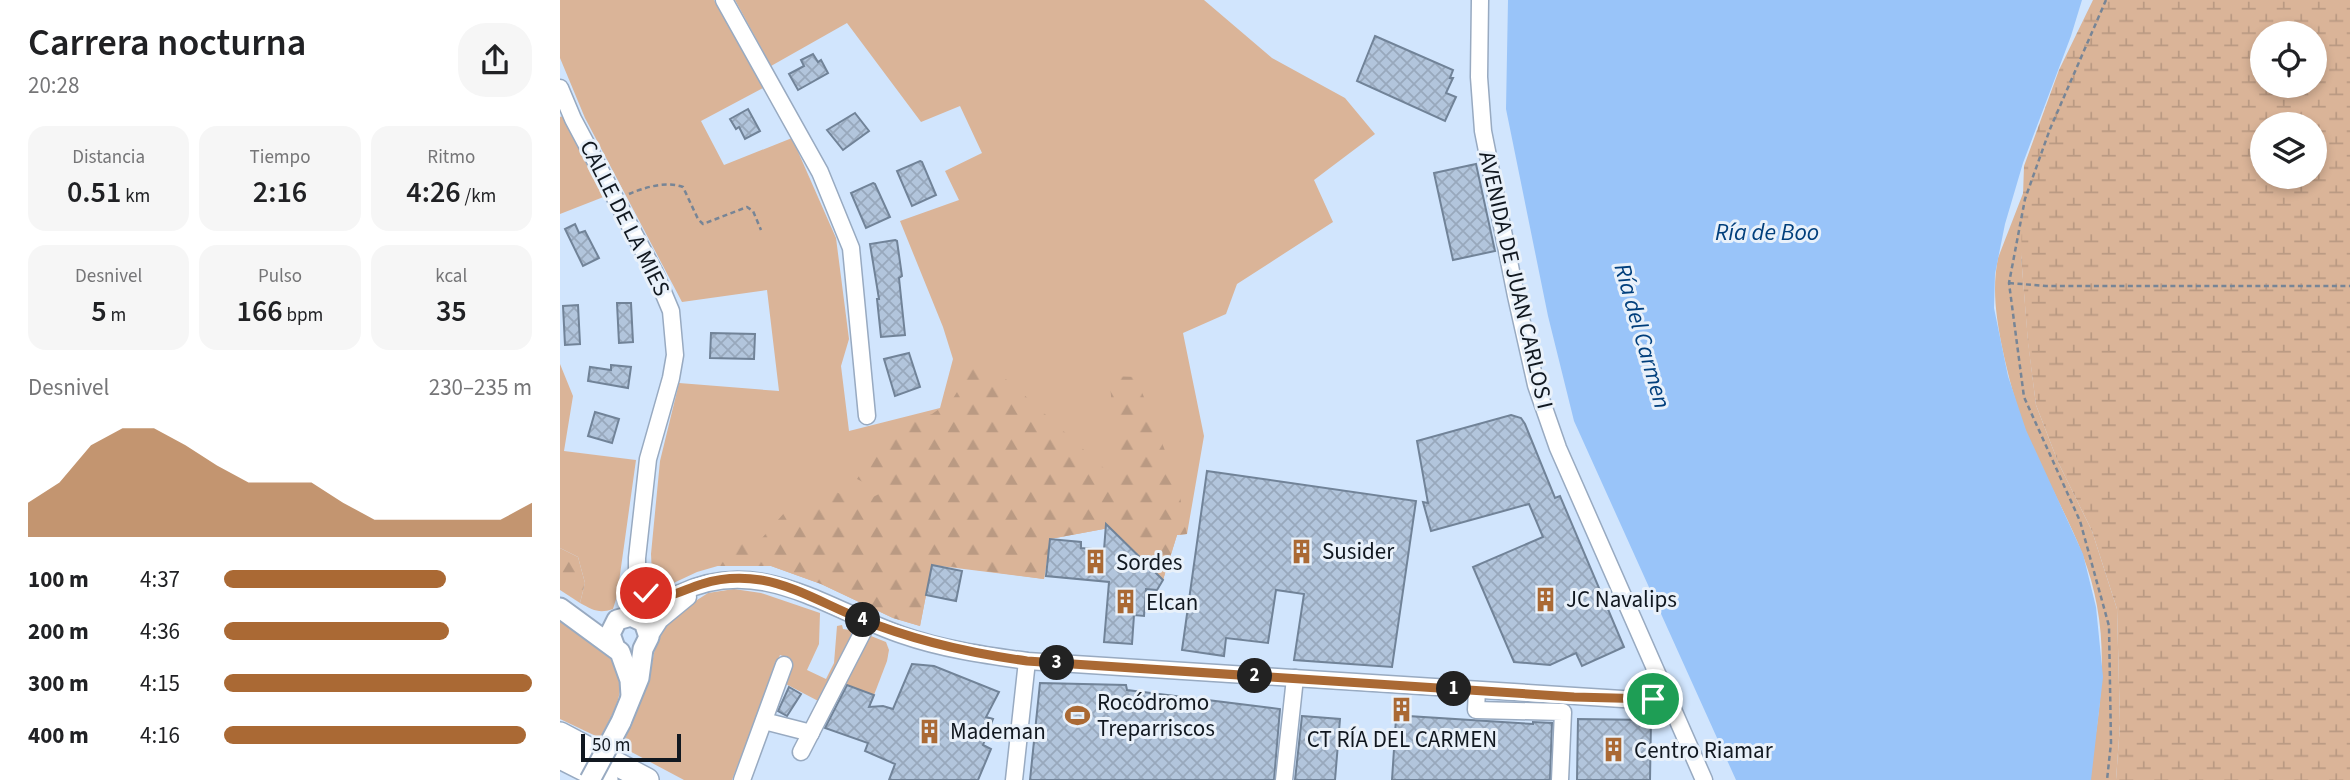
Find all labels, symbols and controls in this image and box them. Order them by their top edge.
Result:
text: Carrera nocturna [28,16,306,70]
map controls [2250,21,2327,189]
button: locate [2250,21,2327,98]
button: share [458,23,532,97]
text: 20:28 [28,69,79,102]
button: layers [2250,112,2327,189]
street label: CALLE DE LA MIES [571,134,679,302]
text: Distancia [72,144,145,171]
text: Tiempo [250,144,310,171]
text: Ritmo [427,144,475,171]
street label: AVENIDA DE JUAN CARLOS I [1470,148,1562,412]
text: 0.51 [67,171,121,214]
text: 2:16 [253,171,307,214]
text: 4:26 [406,171,461,214]
text: km [121,183,150,210]
text: /km [461,183,496,210]
water label: Ría de Boo [1715,215,1819,250]
water label: Ría del Carmen [1605,259,1679,413]
text: Desnivel [75,263,142,290]
text: Pulso [258,263,302,290]
text: kcal [435,263,467,290]
text: 5 [91,290,107,333]
text: 166 [237,290,283,333]
text: 35 [436,290,467,333]
text: m [107,302,126,329]
text: bpm [283,302,323,329]
text: Desnivel [28,371,109,404]
text: 230–235 m [429,371,532,404]
place label: Susider [1322,535,1395,568]
building icon: Susider [1288,537,1316,565]
place label: Sordes [1116,546,1182,579]
building icon: Sordes [1082,548,1110,576]
text: 100 m [28,563,89,596]
text: 4:37 [140,563,180,596]
pin [616,563,676,623]
icon: check [627,574,665,612]
place label: JC Navalips [1566,583,1677,616]
building icon: JC Navalips [1532,585,1560,613]
place label: Elcan [1146,586,1198,619]
building icon: Elcan [1112,588,1140,616]
pin: 4 [846,602,880,638]
text: 4 [857,606,868,633]
text: 200 m [28,615,89,648]
text: 4:36 [140,615,180,648]
pin: 3 [1040,646,1074,680]
text: 3 [1051,649,1062,676]
pin: 2 [1238,658,1272,694]
text: 2 [1249,662,1260,689]
text: 300 m [28,667,89,700]
text: 4:15 [140,667,180,700]
pin [1623,669,1683,729]
pin: 1 [1436,672,1472,706]
text: 1 [1448,675,1459,702]
icon: arrive [1634,680,1672,718]
place label: Rocódromo Treparriscos [1097,686,1215,745]
building icon: CT RÍA DEL CARMEN [1388,695,1416,723]
sports icon: Rocódromo Treparriscos [1063,701,1091,729]
place label: Mademan [950,715,1046,748]
building icon: Mademan [916,717,944,745]
text: 400 m [28,719,89,752]
text: 4:16 [140,719,180,752]
place label: CT RÍA DEL CARMEN [1307,723,1497,756]
scale bar [581,731,681,763]
text: 50 m [592,732,630,759]
place label: Centro Riamar [1634,734,1774,767]
building icon: Centro Riamar [1600,736,1628,764]

